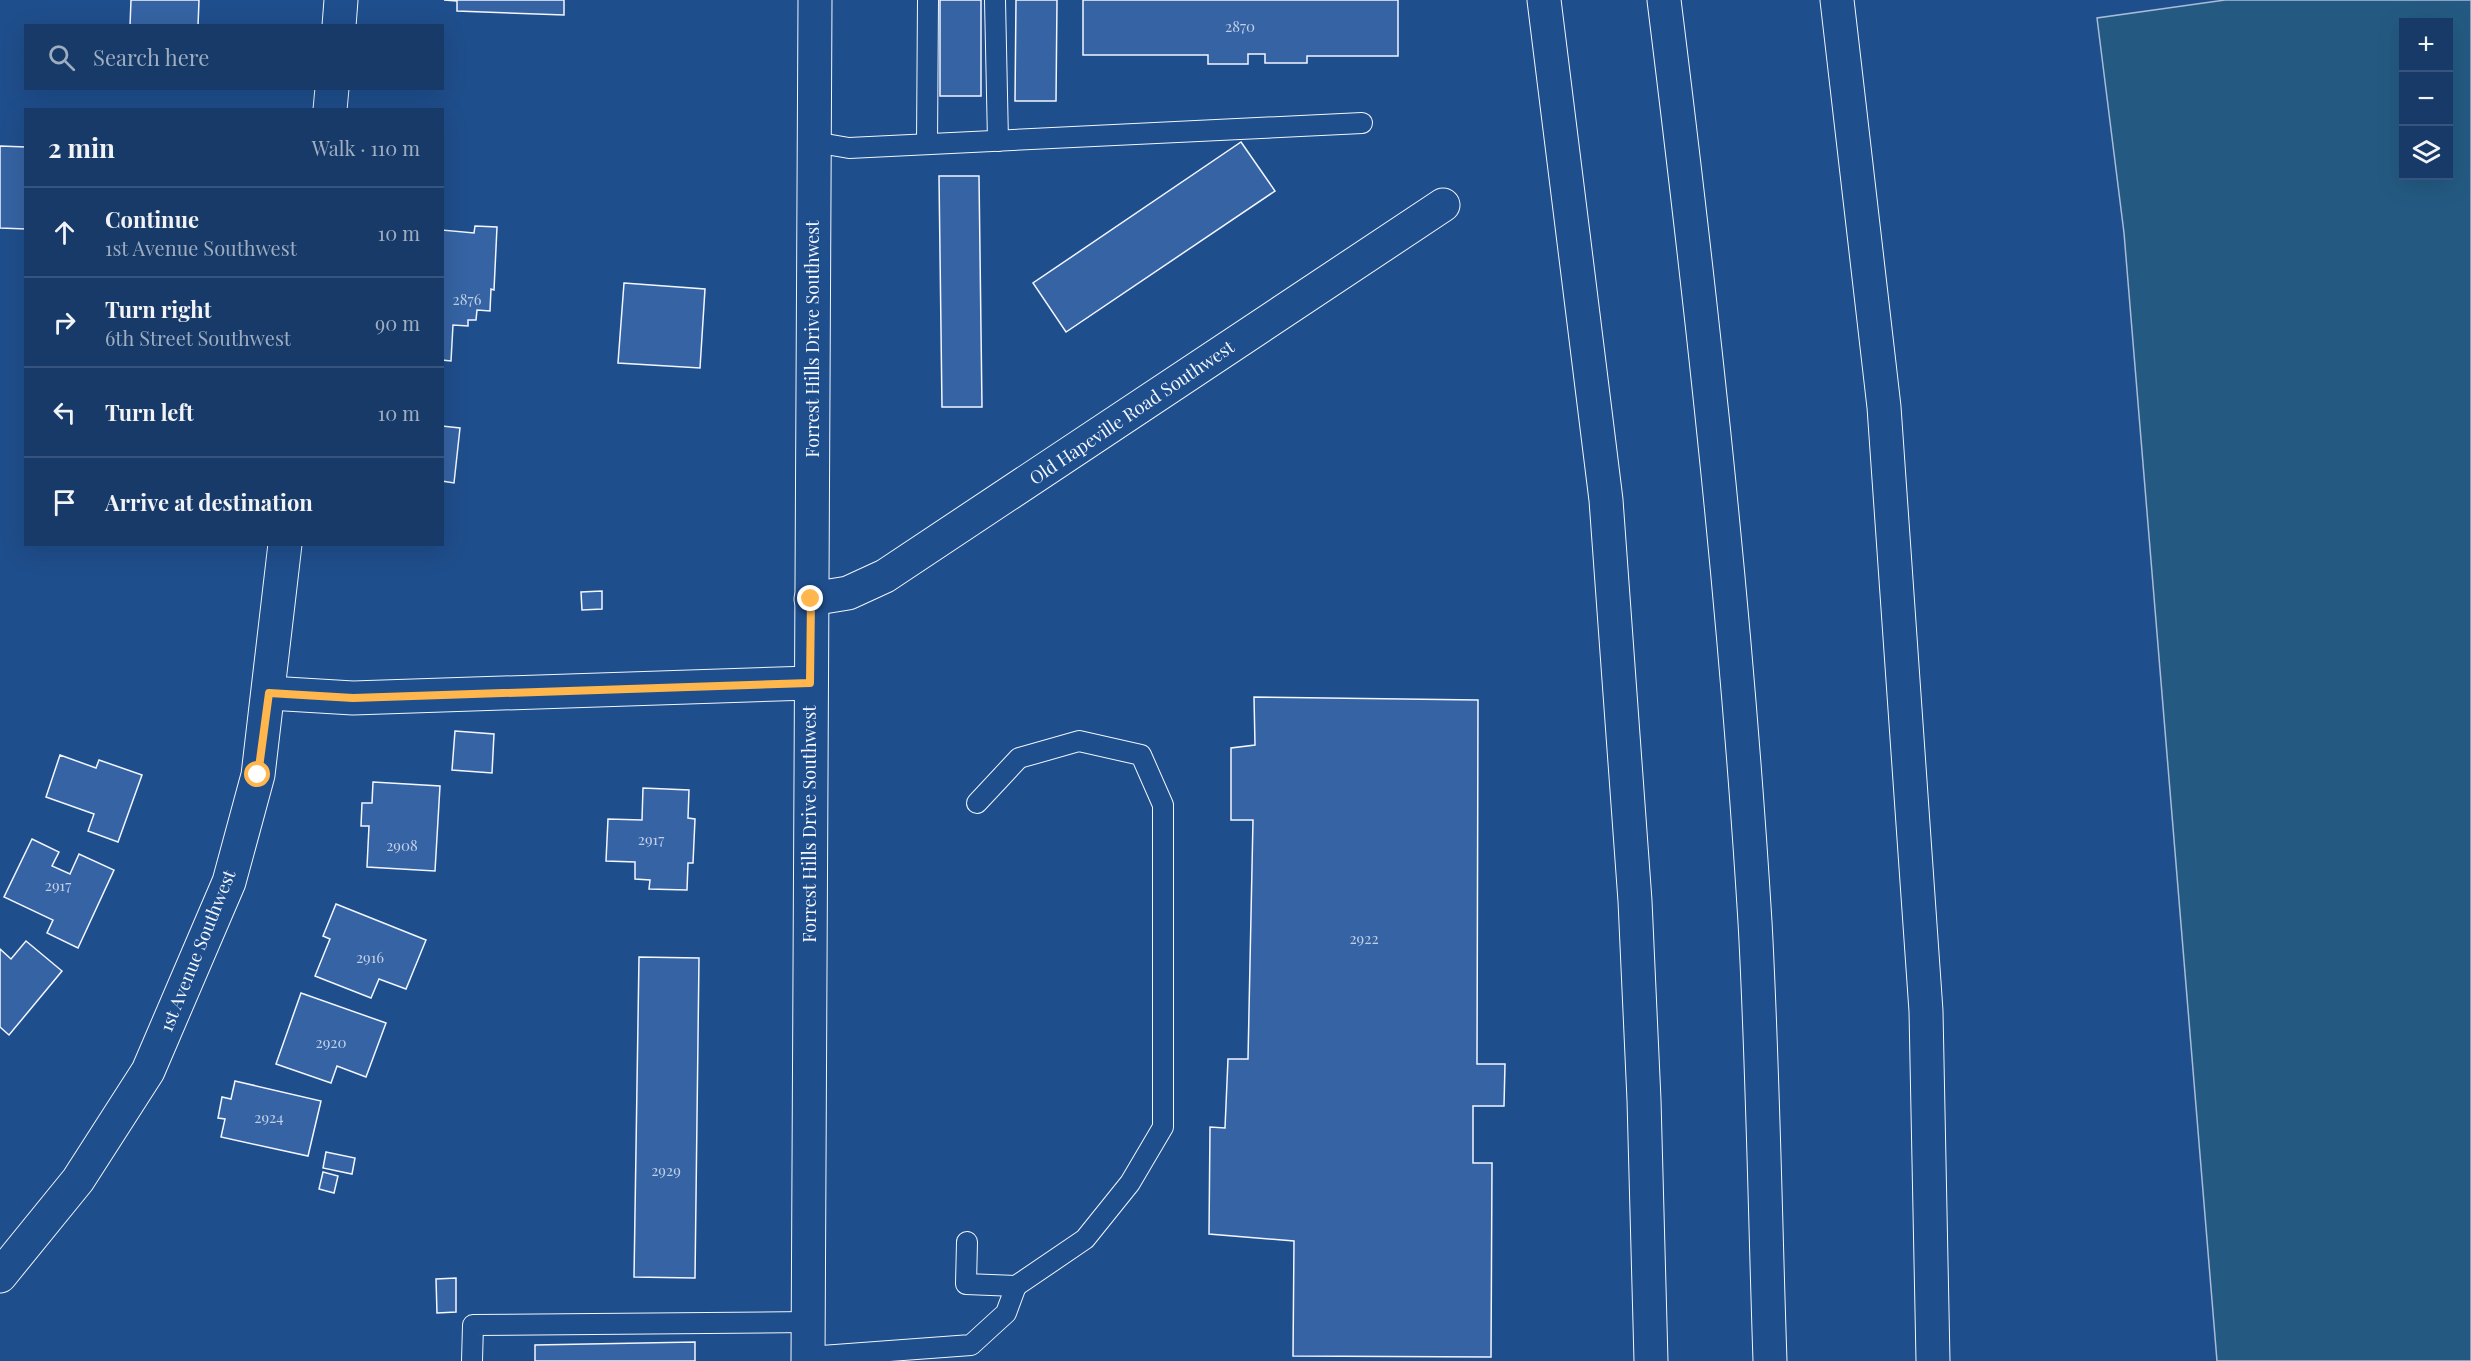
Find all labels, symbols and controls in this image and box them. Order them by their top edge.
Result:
house number: 2870 [1225,16,1255,36]
map controls [2399,18,2453,180]
button: + [2399,18,2453,72]
search box [24,24,444,90]
icon: search [45,41,78,74]
text: Search here [93,42,209,72]
button: − [2399,72,2453,126]
button: layers [2399,126,2453,180]
text: 2 min [48,130,115,165]
text: Walk · 110 m [312,134,420,161]
text: Continue [105,204,199,234]
icon: ahead [48,216,81,249]
text: 10 m [378,219,420,246]
street label: Forrest Hills Drive Southwest [800,220,824,458]
text: 1st Avenue Southwest [105,234,297,261]
house number: 2876 [453,289,482,309]
text: Turn right [105,294,211,324]
icon: right [48,306,81,339]
text: 90 m [375,309,420,336]
text: 6th Street Southwest [105,324,291,351]
street label: Old Hapeville Road Southwest [1024,334,1239,490]
icon: left [48,396,81,429]
text: Turn left [105,397,194,427]
text: 10 m [378,399,420,426]
icon: arrive [48,486,81,519]
text: Arrive at destination [105,487,313,517]
route end [797,585,823,611]
street label: Forrest Hills Drive Southwest [797,705,821,943]
route start [244,761,270,787]
house number: 2917 [638,829,664,849]
house number: 2908 [386,835,418,855]
street label: 1st Avenue Southwest [154,866,241,1035]
house number: 2917 [45,875,71,895]
house number: 2922 [1349,928,1379,948]
house number: 2916 [356,947,384,967]
house number: 2920 [315,1032,347,1052]
house number: 2924 [254,1107,284,1127]
house number: 2929 [651,1160,681,1180]

